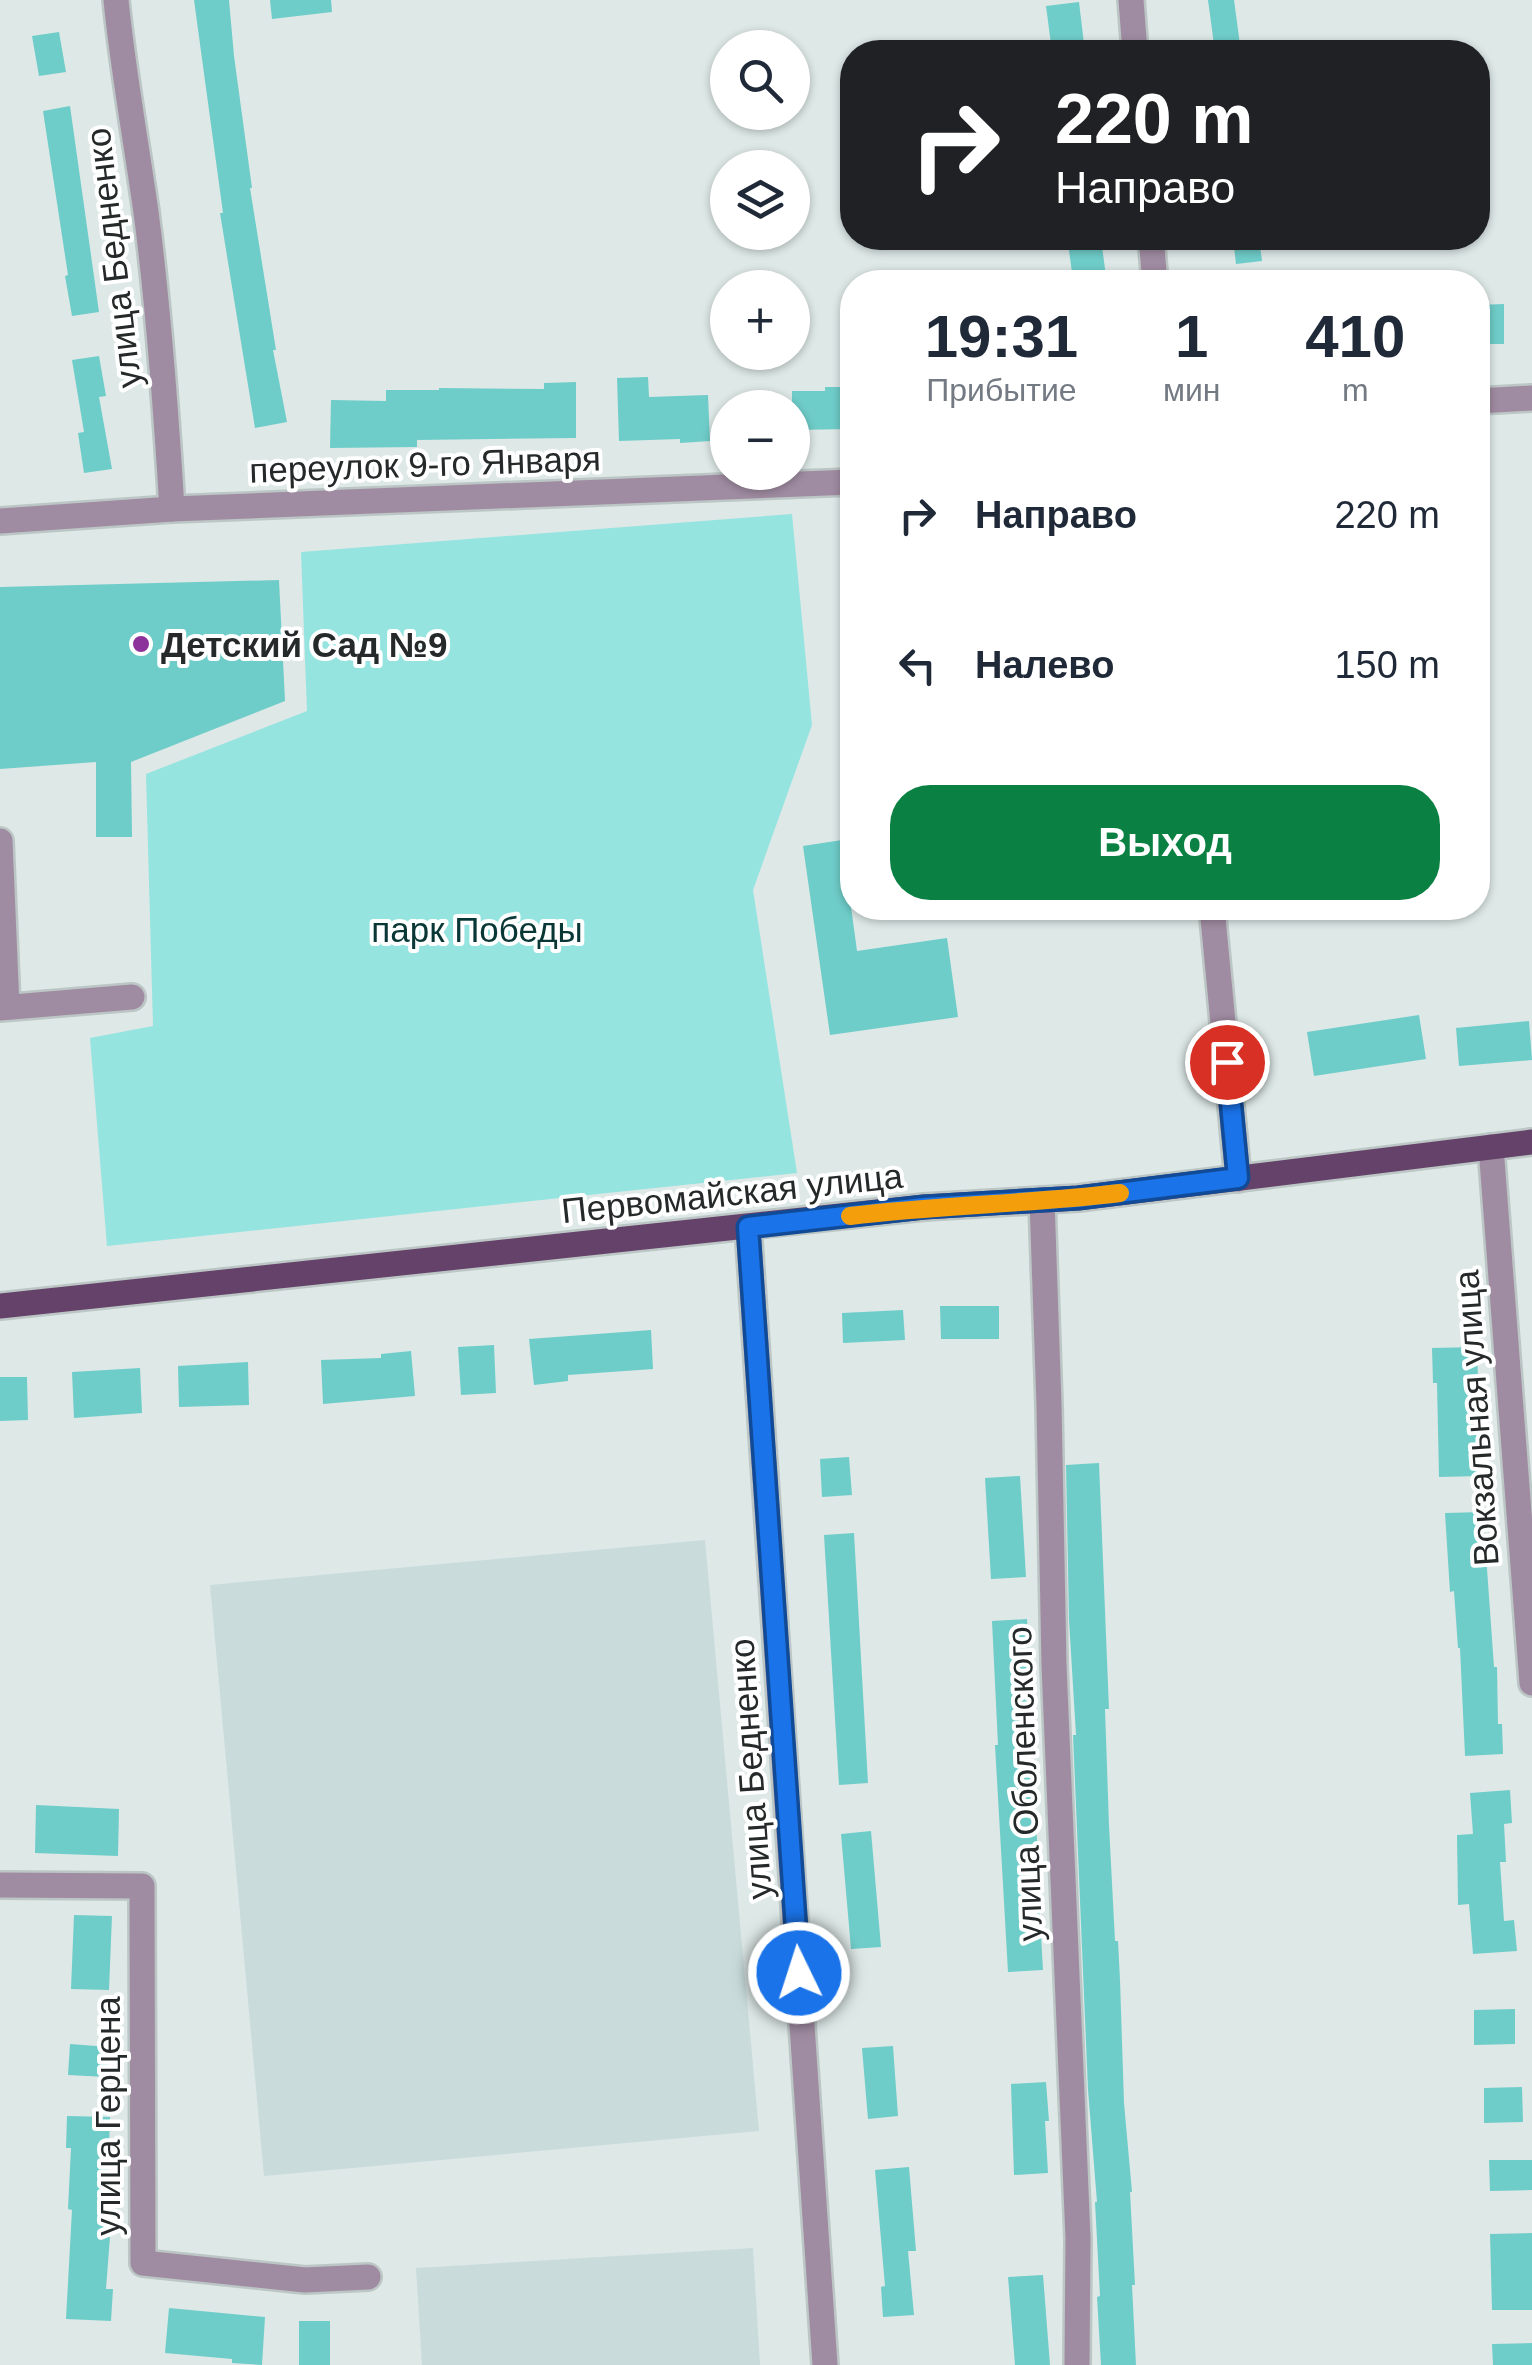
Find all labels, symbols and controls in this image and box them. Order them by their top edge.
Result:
map controls [710,30,810,490]
button: search [710,30,810,130]
icon: right [890,80,1020,210]
text: 220 m [1055,80,1253,158]
street label: улица Бедненко [78,126,148,390]
button: layers [710,150,810,250]
text: Направо [1055,162,1235,213]
button: + [710,270,810,370]
text: 19:31 [925,303,1078,370]
text: 1 [1175,303,1208,370]
text: 410 [1305,303,1405,370]
text: Прибытие [926,372,1077,408]
text: мин [1163,372,1220,408]
text: m [1342,372,1369,408]
button: − [710,390,810,490]
street label: переулок 9-го Января [249,438,601,490]
icon: right [890,488,945,543]
text: Направо [975,494,1137,536]
text: 220 m [1334,494,1440,536]
place label: Детский Сад №9 [161,625,447,664]
marker: Детский Сад №9 [130,633,152,655]
icon: left [890,638,945,693]
text: Налево [975,644,1114,686]
text: 150 m [1334,644,1440,686]
button: Выход [890,785,1440,900]
park label: парк Победы [371,910,583,949]
pin [1185,1020,1270,1105]
icon: arrive [1200,1035,1255,1090]
street label: Первомайская улица [560,1156,905,1230]
street label: Вокзальная улица [1446,1268,1506,1567]
street label: улица Оболенского [999,1626,1049,1942]
street label: улица Бедненко [721,1637,779,1901]
position arrow [747,1921,851,2025]
street label: улица Герцена [88,1996,127,2236]

